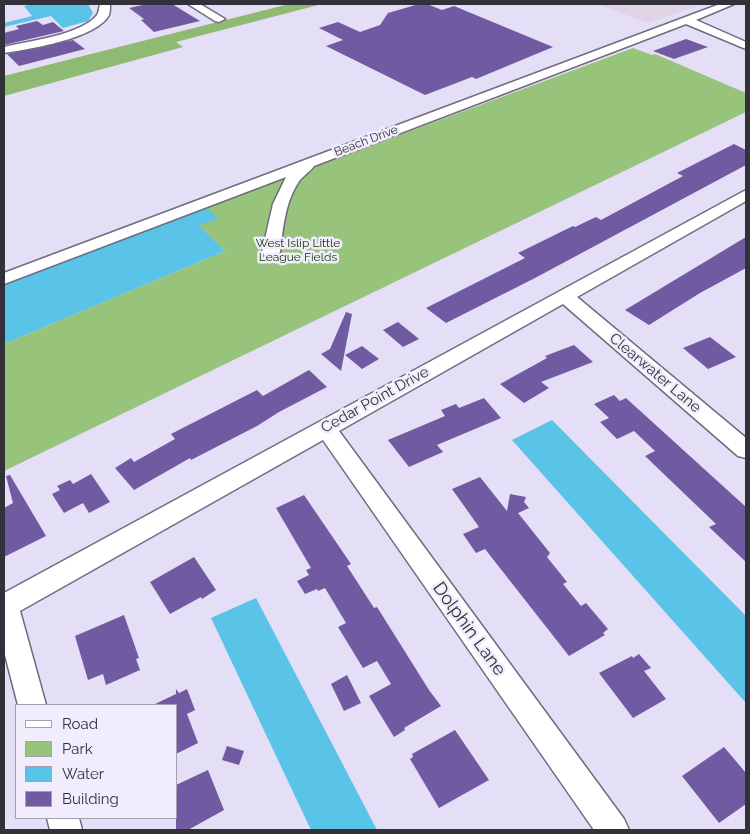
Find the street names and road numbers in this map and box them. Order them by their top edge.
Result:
street label: Beach Drive [332,122,400,160]
street label: Clearwater Lane [606,329,704,417]
street label: Cedar Point Drive [318,363,432,437]
street label: Dolphin Lane [428,578,510,680]

